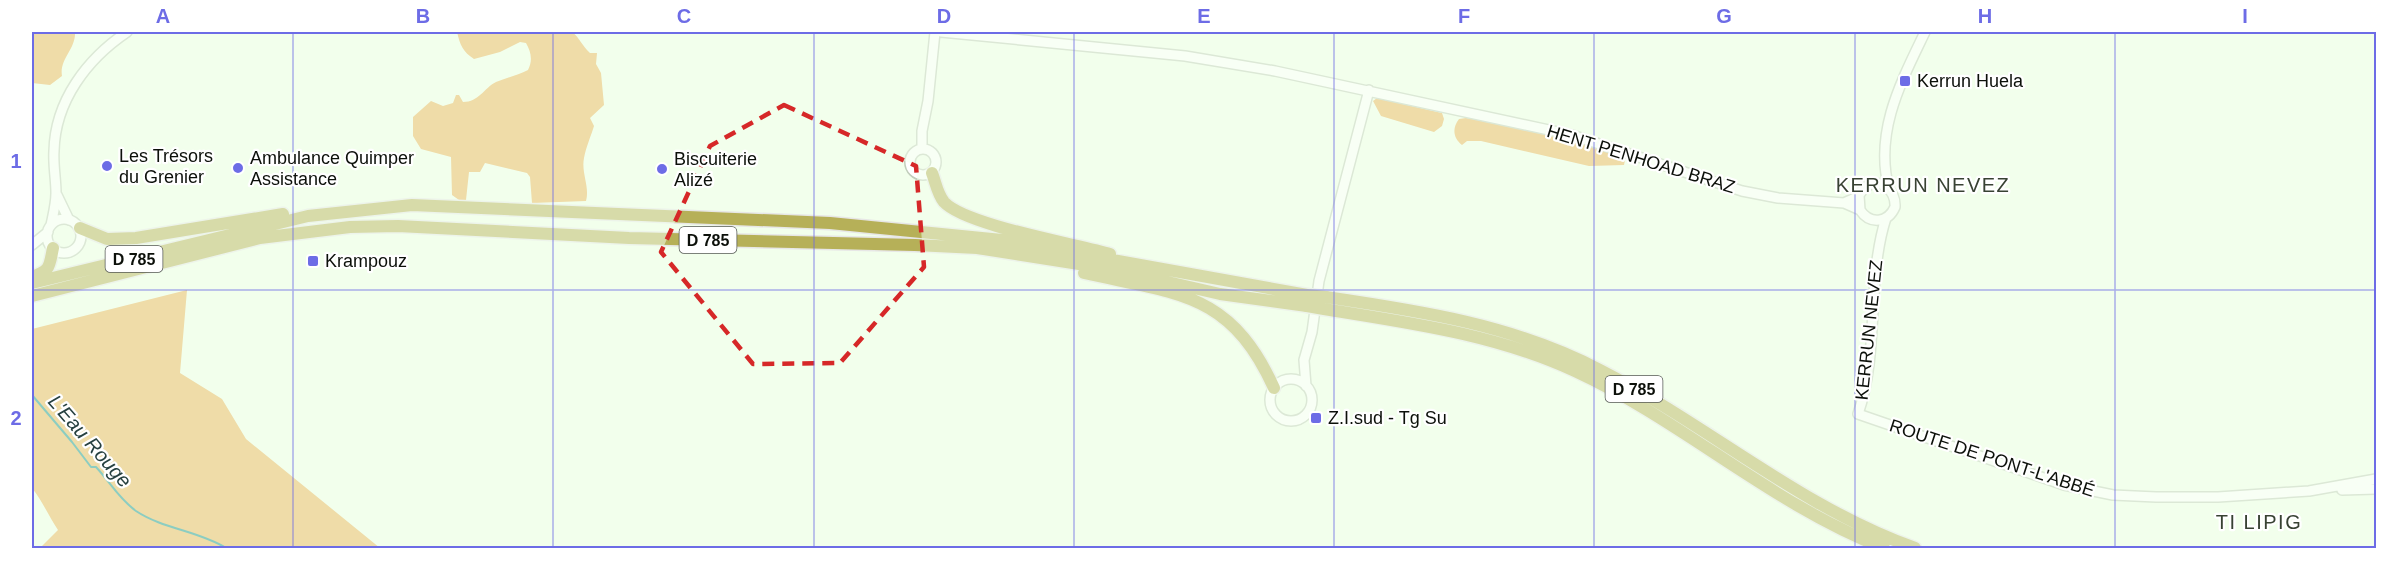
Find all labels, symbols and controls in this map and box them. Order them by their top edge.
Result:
text: A [156,5,170,27]
text: B [416,5,430,27]
text: C [677,5,691,27]
text: D [937,5,951,27]
text: E [1197,5,1211,27]
text: F [1458,5,1470,27]
text: G [1716,5,1732,27]
text: H [1978,5,1992,27]
text: I [2242,5,2248,27]
place label: Kerrun Huela [1917,71,2024,91]
marker: Kerrun Huela [1898,74,1912,88]
street label: HENT PENHOAD BRAZ [1545,121,1737,197]
place label: Les Trésors du Grenier [119,146,213,187]
place label: Ambulance Quimper Assistance [250,148,414,189]
place label: Biscuiterie Alizé [674,149,757,190]
text: 1 [10,150,22,172]
marker: Les Trésors du Grenier [100,159,114,173]
marker: Ambulance Quimper Assistance [231,161,245,175]
marker: Biscuiterie Alizé [655,162,669,176]
district label: KERRUN NEVEZ [1836,174,2010,196]
road number: D 785 [680,227,736,253]
road number: D 785 [106,246,162,272]
place label: Krampouz [325,251,407,271]
marker: Krampouz [306,254,320,268]
street label: KERRUN NEVEZ [1852,259,1886,401]
road number: D 785 [1606,376,1662,402]
water label: L'Eau Rouge [44,390,136,492]
text: 2 [10,407,22,429]
place label: Z.I.sud - Tg Su [1328,408,1447,428]
marker: Z.I.sud - Tg Su [1309,411,1323,425]
street label: ROUTE DE PONT-L'ABBÉ [1887,415,2097,501]
district label: TI LIPIG [2216,511,2302,533]

